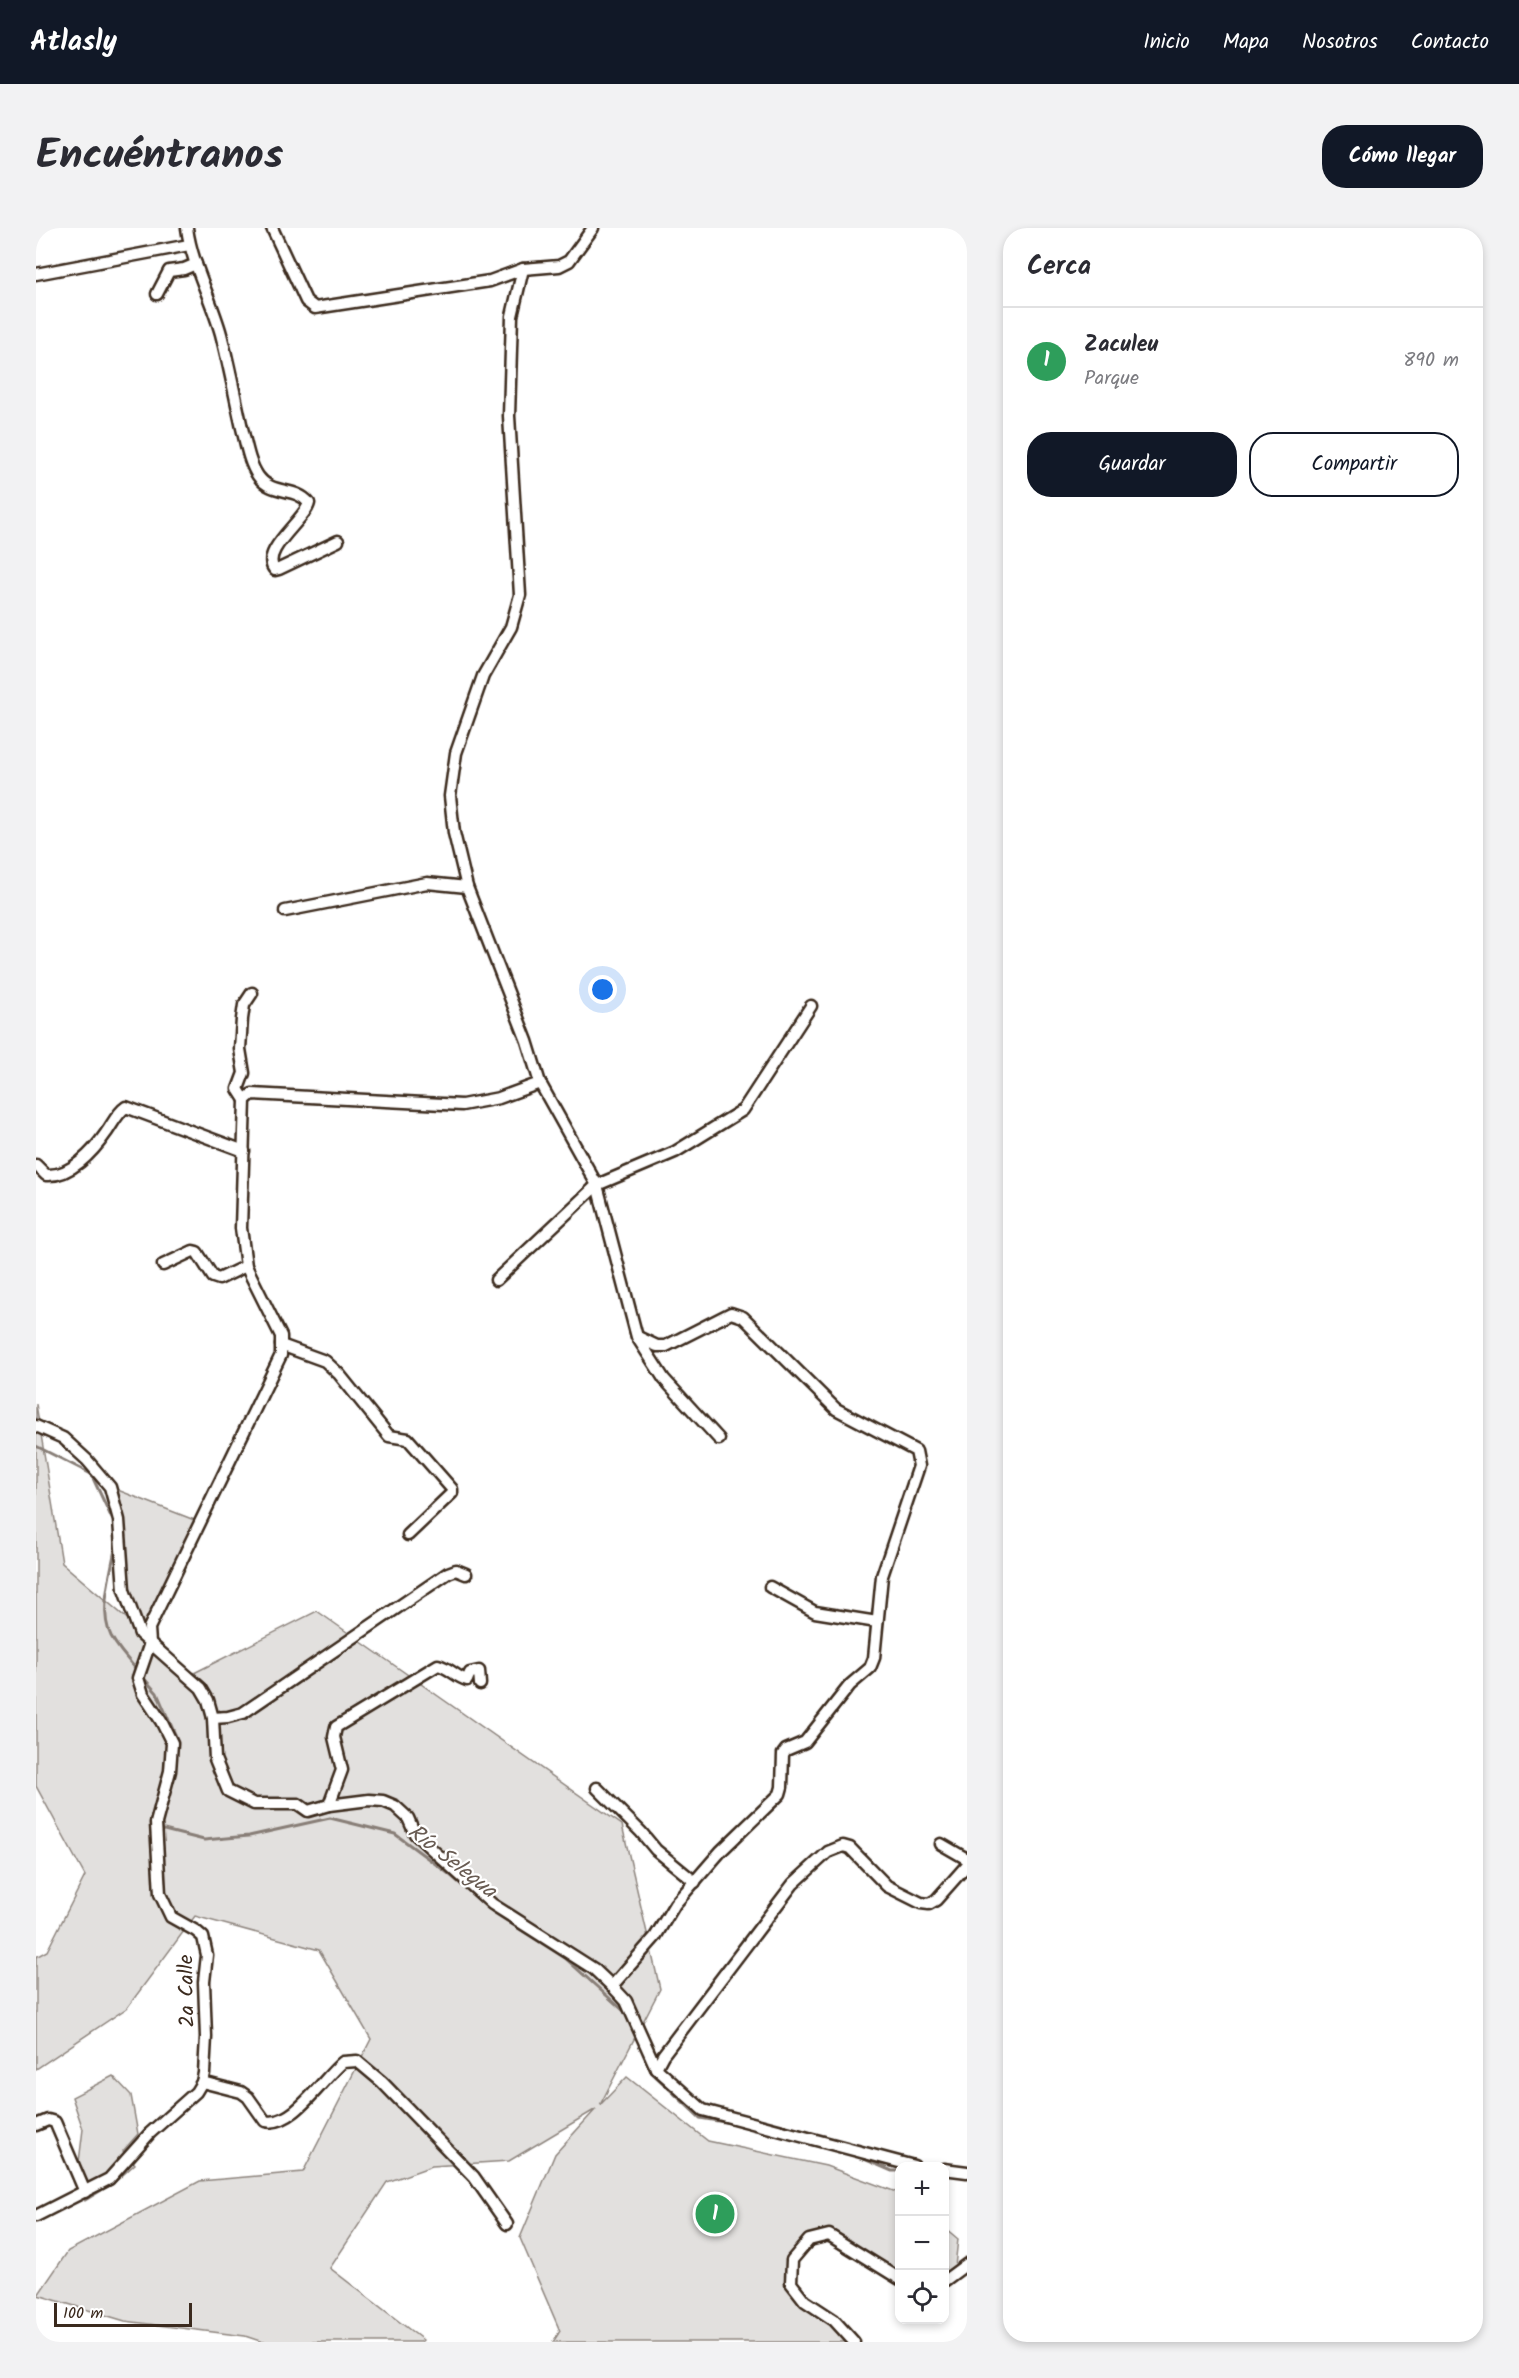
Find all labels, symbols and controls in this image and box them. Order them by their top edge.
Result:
text: Atlasly [30,20,117,65]
text: Inicio [1143,26,1190,59]
text: Mapa [1223,26,1269,59]
text: Nosotros [1302,26,1378,59]
text: Contacto [1411,26,1489,59]
text: Encuéntranos [36,123,283,190]
button: Cómo llegar [1322,125,1483,188]
text: Cerca [1027,246,1091,288]
text: Zaculeu [1084,328,1158,363]
text: 1 [1043,345,1050,377]
text: 890 m [1403,345,1459,377]
text: Parque [1084,363,1139,395]
button: Guardar [1027,432,1237,497]
button: Compartir [1249,432,1459,497]
your location [588,975,617,1004]
water label: Río Selegua [399,1816,505,1909]
street label: 2a Calle [170,1954,205,2028]
map controls [895,2162,949,2324]
button: + [895,2162,949,2216]
pin: 1 [696,2192,734,2236]
button: − [895,2216,949,2270]
button: locate [895,2270,949,2324]
scale bar [54,2300,192,2328]
text: 100 m [63,2301,103,2326]

